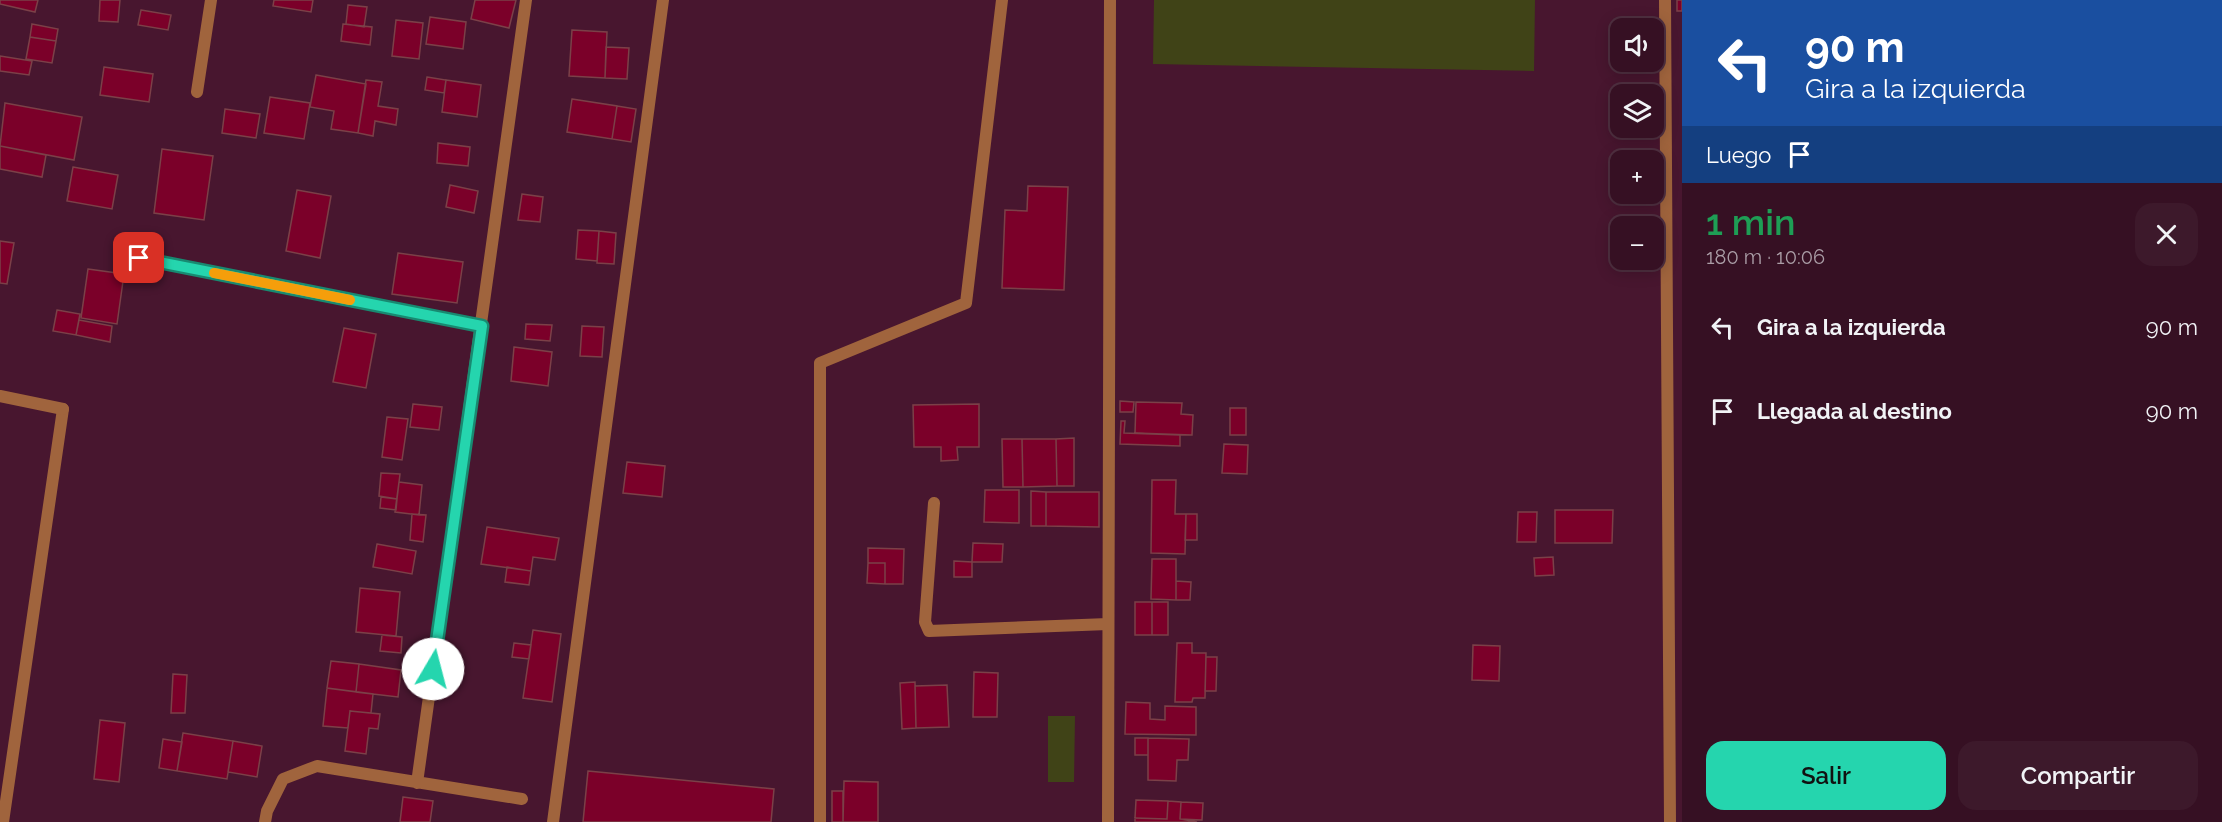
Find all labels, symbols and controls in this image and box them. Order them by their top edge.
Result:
map controls [1610,18,1664,270]
button: sound [1610,18,1664,72]
text: 90 m [1805,23,1905,72]
icon: left [1706,24,1784,102]
text: Gira a la izquierda [1805,73,2026,104]
button: layers [1610,84,1664,138]
icon: arrive [1783,138,1816,171]
text: Luego [1706,142,1771,168]
button: + [1610,150,1664,204]
text: 1 min [1706,201,1795,243]
button: close [2135,203,2198,266]
button: − [1610,216,1664,270]
pin [113,232,164,283]
icon: arrive [122,241,155,274]
text: 180 m · 10:06 [1706,245,1825,269]
icon: left [1706,311,1739,344]
text: Gira a la izquierda [1757,314,1946,340]
text: 90 m [2146,314,2198,340]
icon: arrive [1706,395,1739,428]
text: Llegada al destino [1757,398,1952,424]
text: 90 m [2146,398,2198,424]
position arrow [401,637,465,701]
button: Salir [1706,741,1946,810]
button: Compartir [1958,741,2198,810]

